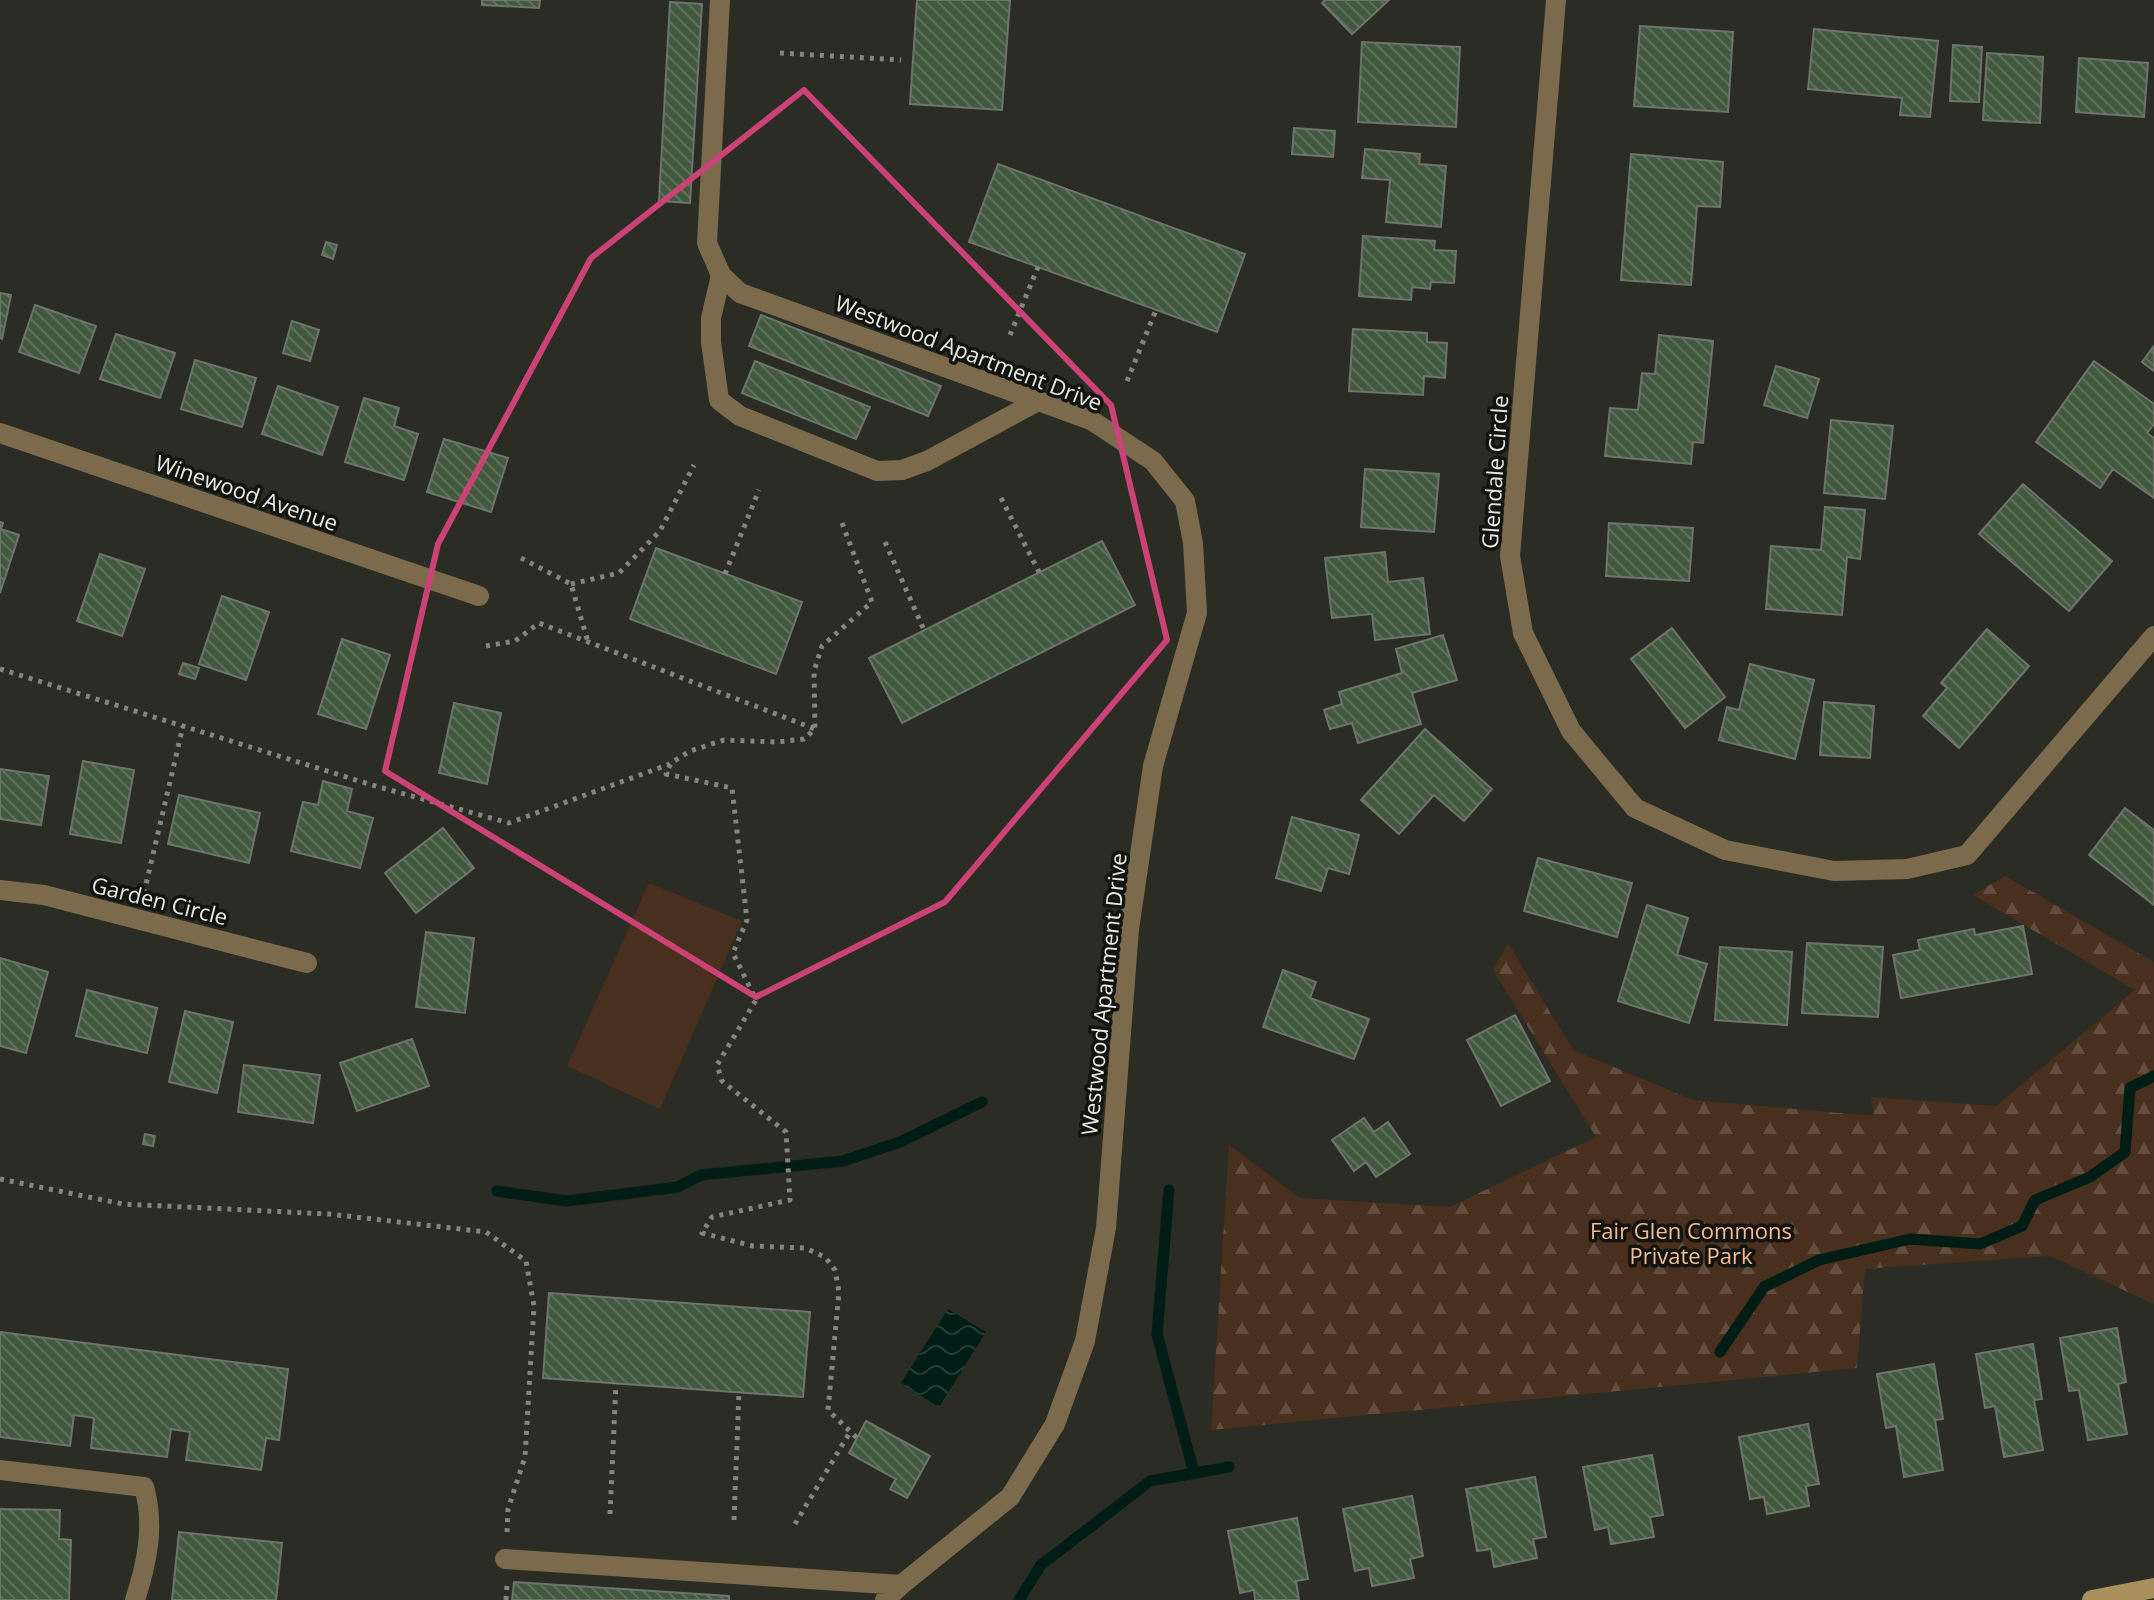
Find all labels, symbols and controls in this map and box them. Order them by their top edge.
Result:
street label: Westwood Apartment Drive [831,287,1107,417]
street label: Glendale Circle [1474,394,1514,550]
street label: Winewood Avenue [152,447,342,537]
street label: Westwood Apartment Drive [1073,851,1133,1137]
street label: Garden Circle [89,869,231,931]
park label: Fair Glen Commons Private Park [1590,1215,1792,1270]

